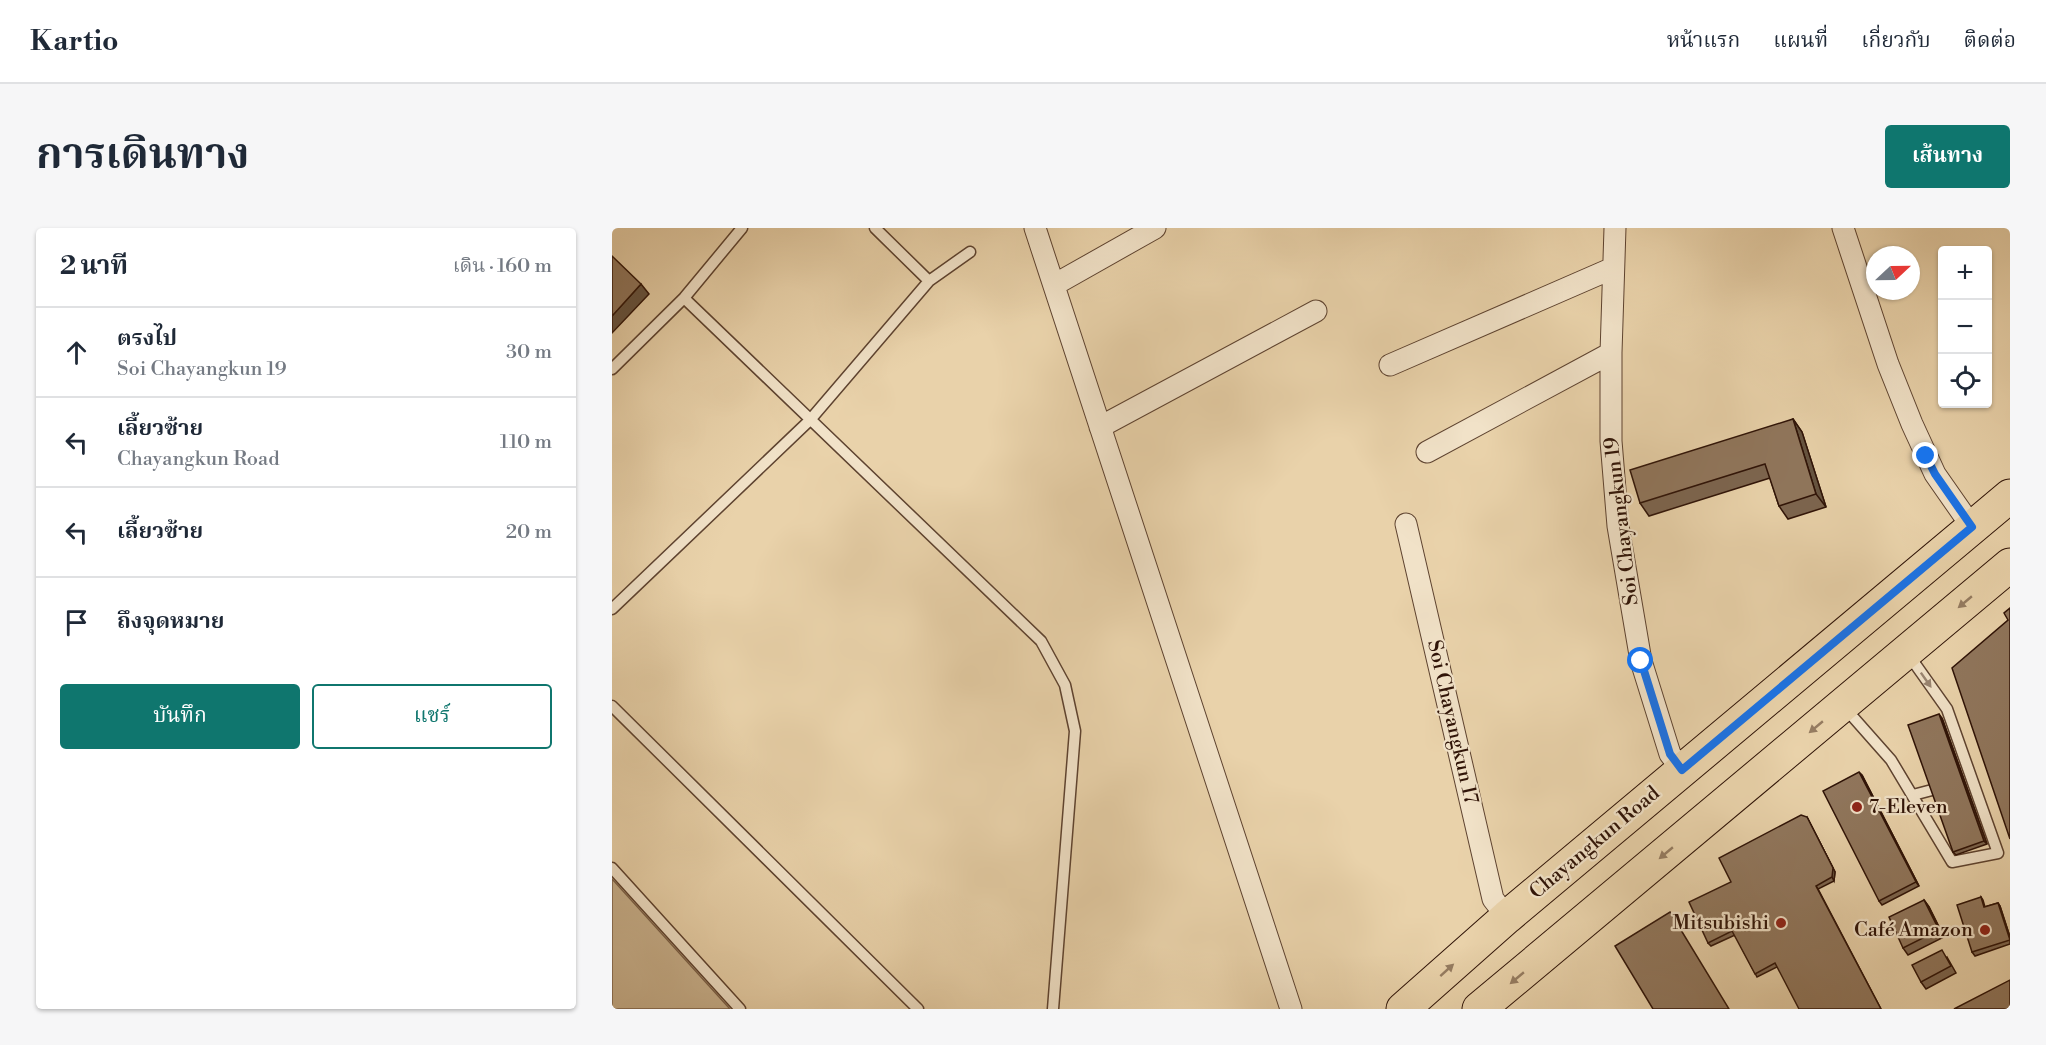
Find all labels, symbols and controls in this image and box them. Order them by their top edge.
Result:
text: Kartio [30,24,119,59]
text: หน้าแรก [1667,28,1740,54]
text: แผนที่ [1773,28,1828,54]
text: เกี่ยวกับ [1861,28,1931,54]
text: ติดต่อ [1964,28,2016,54]
button: เส้นทาง [1885,125,2010,188]
text: การเดินทาง [36,129,249,182]
north arrow [1866,246,1920,300]
map controls [1938,246,1992,408]
button: + [1938,246,1992,300]
text: 2 นาที [60,250,128,282]
text: เดิน · 160 m [453,254,552,279]
button: − [1938,300,1992,354]
text: ตรงไป [117,325,177,352]
icon: ahead [60,336,93,369]
text: 30 m [506,340,552,365]
button: locate [1938,354,1992,408]
text: Soi Chayangkun 19 [117,357,287,382]
text: เลี้ยวซ้าย [117,415,203,442]
icon: left [60,426,93,459]
text: 110 m [500,430,552,455]
street label: Soi Chayangkun 19 [1599,435,1645,607]
route end [1912,442,1938,468]
text: Chayangkun Road [117,447,280,472]
icon: left [60,516,93,549]
text: เลี้ยวซ้าย [117,518,203,545]
text: 20 m [506,520,552,545]
one-way arrow [1958,595,1973,608]
icon: arrive [60,606,93,639]
text: ถึงจุดหมาย [117,608,224,635]
street label: Soi Chayangkun 17 [1421,638,1483,806]
route start [1627,647,1653,673]
one-way arrow [1920,672,1932,688]
button: บันทึก [60,684,300,749]
button: แชร์ [312,684,552,749]
one-way arrow [1808,721,1824,734]
street label: Chayangkun Road [1525,781,1666,905]
place label: 7-Eleven [1869,795,1948,820]
marker: 7-Eleven [1850,800,1864,814]
one-way arrow [1658,846,1674,859]
place label: Mitsubishi [1672,911,1769,936]
marker: Mitsubishi [1774,916,1788,930]
place label: Café Amazon [1854,918,1973,943]
marker: Café Amazon [1978,923,1992,937]
one-way arrow [1439,964,1454,977]
one-way arrow [1509,971,1525,984]

